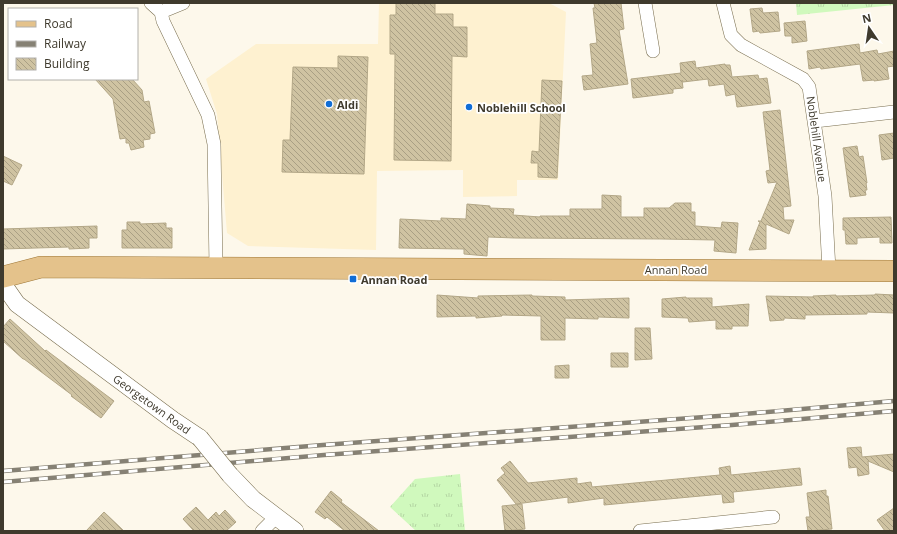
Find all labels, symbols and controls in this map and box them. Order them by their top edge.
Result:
legend [8,8,138,80]
north arrow [849,8,889,48]
text: N [861,9,873,26]
text: Road [44,15,73,32]
text: Railway [44,35,87,52]
text: Building [44,55,90,72]
street label: Noblehill Avenue [804,95,830,183]
place label: Aldi [337,97,358,112]
marker: Aldi [324,99,334,109]
place label: Noblehill School [477,100,566,115]
marker: Noblehill School [464,102,474,112]
street label: Annan Road [645,262,707,277]
place label: Annan Road [361,272,427,287]
marker: Annan Road [348,274,358,284]
street label: Georgetown Road [110,371,194,437]

